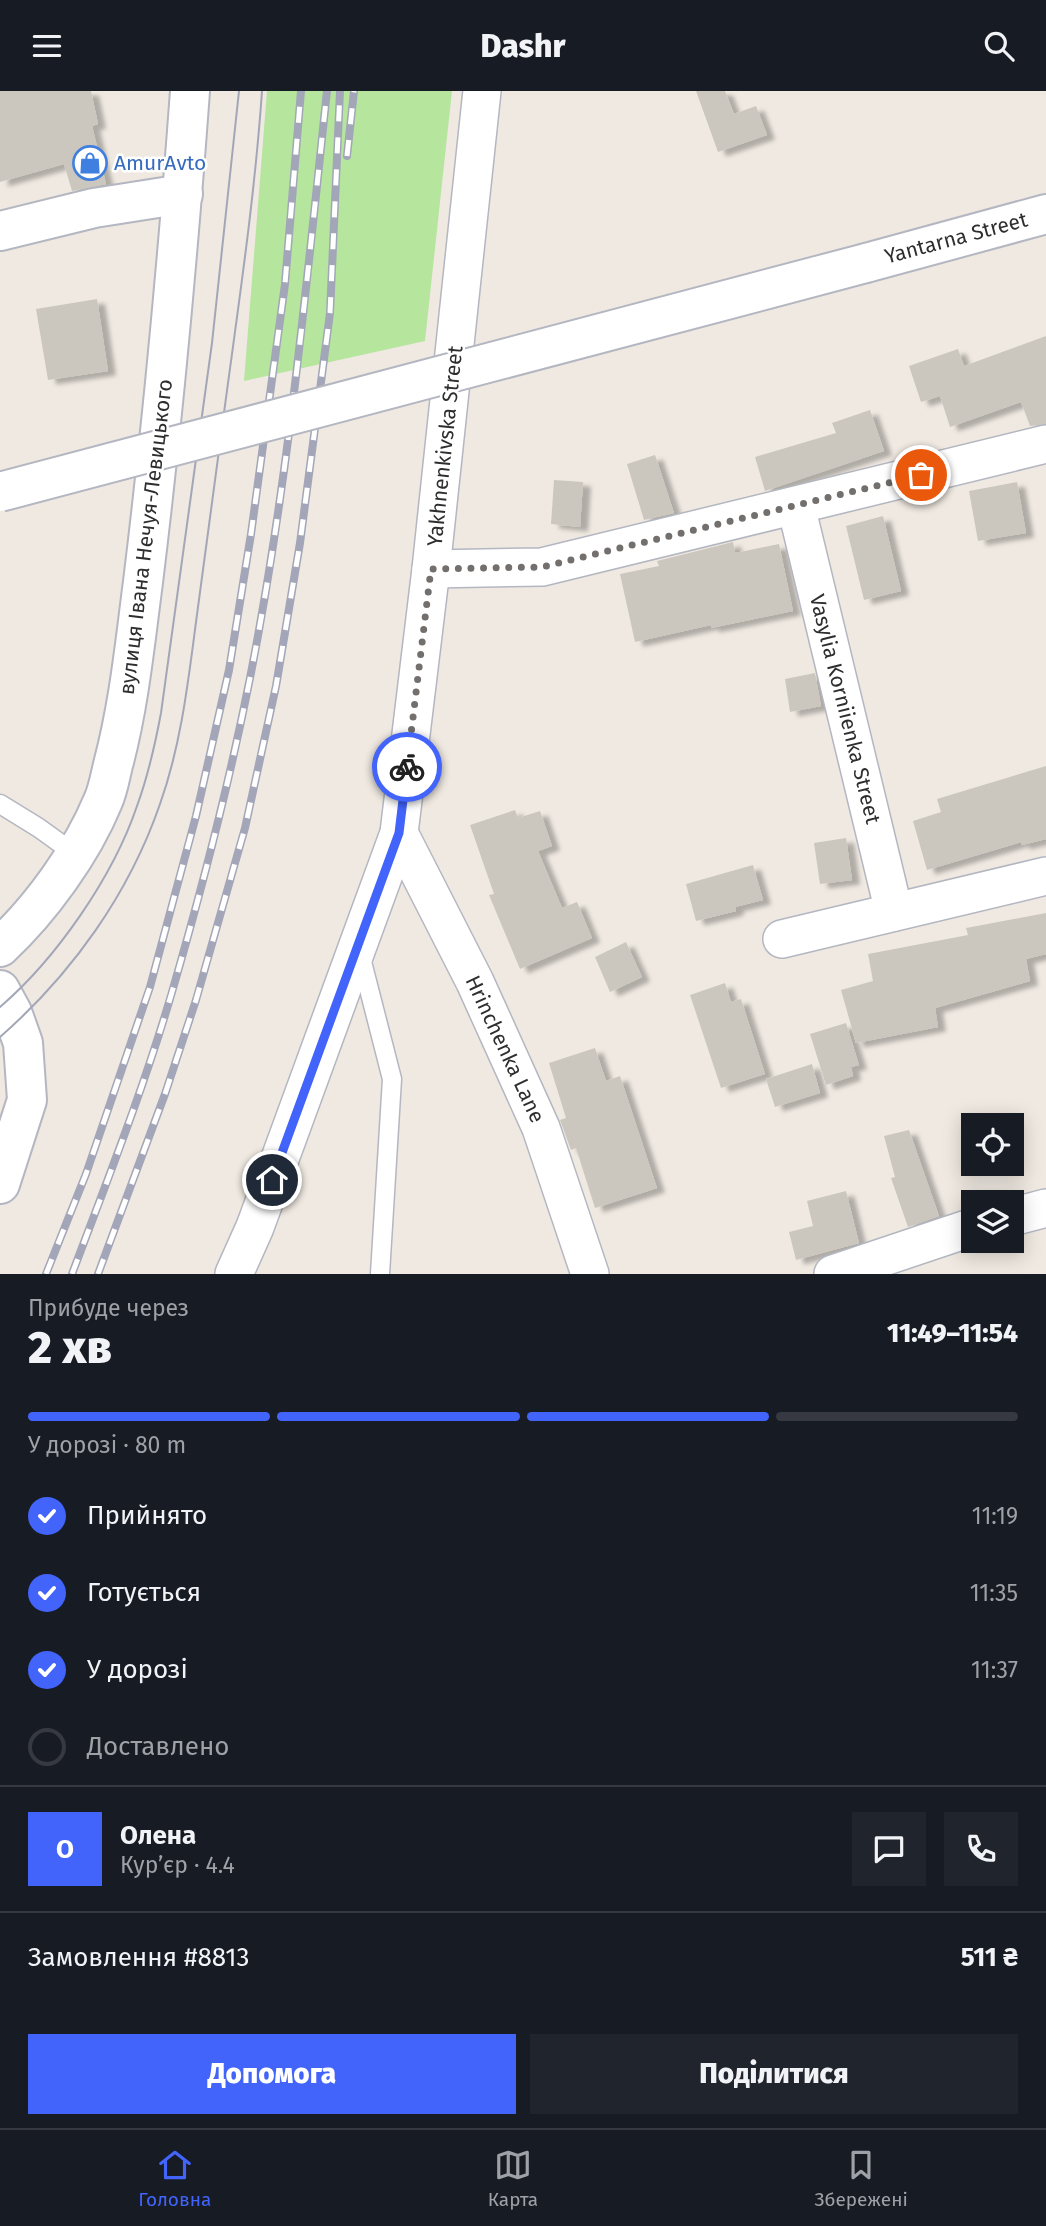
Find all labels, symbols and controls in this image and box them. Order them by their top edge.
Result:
icon: menu [28,27,66,65]
text: Dashr [481,27,565,65]
icon: search [980,27,1018,65]
shop icon: AmurAvto [71,144,109,182]
place label: AmurAvto [114,150,206,176]
street label: Yantarna Street [882,206,1031,270]
street label: Yakhnenkivska Street [422,344,469,548]
street label: вулиця Івана Нечуя-Левицького [114,378,178,696]
pin [891,445,951,505]
icon: bag [902,456,940,494]
street label: Vasylia Korniienka Street [804,592,886,827]
courier [372,732,442,802]
icon: bike [388,748,426,786]
street label: Hrinchenka Lane [460,971,550,1127]
map controls [961,1113,1024,1253]
button: locate [961,1113,1024,1176]
pin [242,1150,302,1210]
icon: home [253,1161,291,1199]
button: layers [961,1190,1024,1253]
text: Прибуде через [28,1294,189,1322]
text: 11:49–11:54 [887,1318,1018,1349]
text: 2 хв [28,1320,112,1375]
text: У дорозі · 80 m [28,1431,186,1459]
icon: check [28,1497,66,1535]
text: Прийнято [87,1500,207,1531]
text: 11:19 [972,1502,1018,1530]
icon: check [28,1574,66,1612]
text: Готується [87,1577,201,1608]
text: 11:35 [970,1579,1018,1607]
icon: check [28,1651,66,1689]
text: У дорозі [87,1654,188,1685]
text: 11:37 [971,1656,1018,1684]
text: Доставлено [87,1731,229,1762]
button: chat [852,1812,926,1886]
button: phone [944,1812,1018,1886]
text: Олена [120,1820,196,1851]
text: О [56,1834,74,1865]
text: Кур’єр · 4.4 [120,1851,235,1879]
text: Замовлення #8813 [28,1942,250,1973]
text: 511 ₴ [961,1942,1018,1973]
button: Допомога [28,2034,516,2114]
button: Поділитися [530,2034,1018,2114]
tab: Головна [138,2146,211,2211]
tab: Карта [488,2146,538,2211]
tab: Збережені [815,2146,908,2211]

